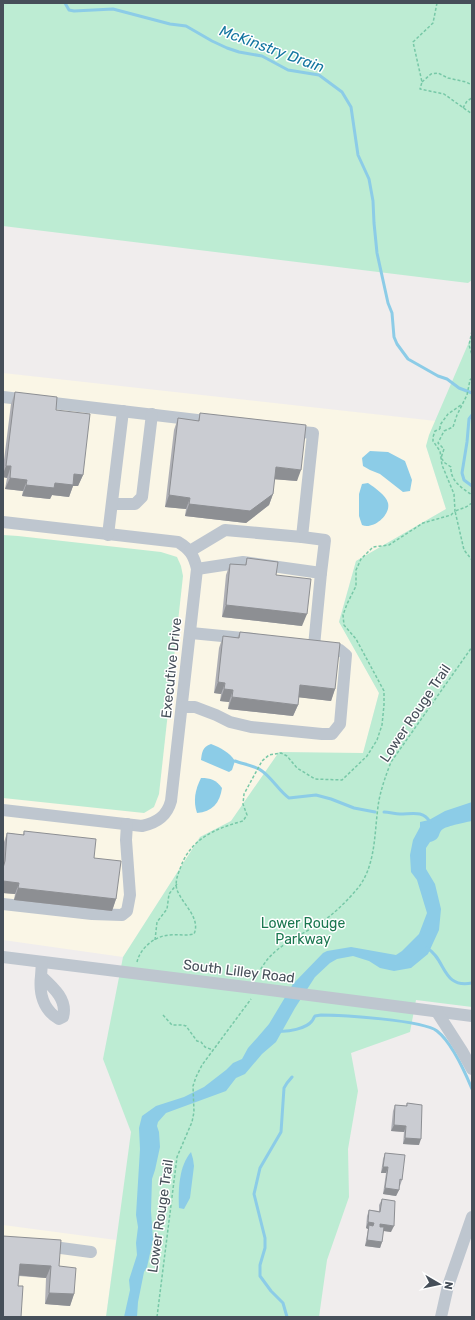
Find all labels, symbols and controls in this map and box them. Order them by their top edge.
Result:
water label: McKinstry Drain [217,22,327,76]
street label: Executive Drive [158,617,185,719]
street label: Lower Rouge Trail [376,661,454,765]
park label: Lower Rouge Parkway [261,915,345,948]
street label: South Lilley Road [182,956,296,987]
street label: Lower Rouge Trail [144,1158,177,1274]
north arrow [419,1264,459,1304]
text: N [441,1281,455,1290]

